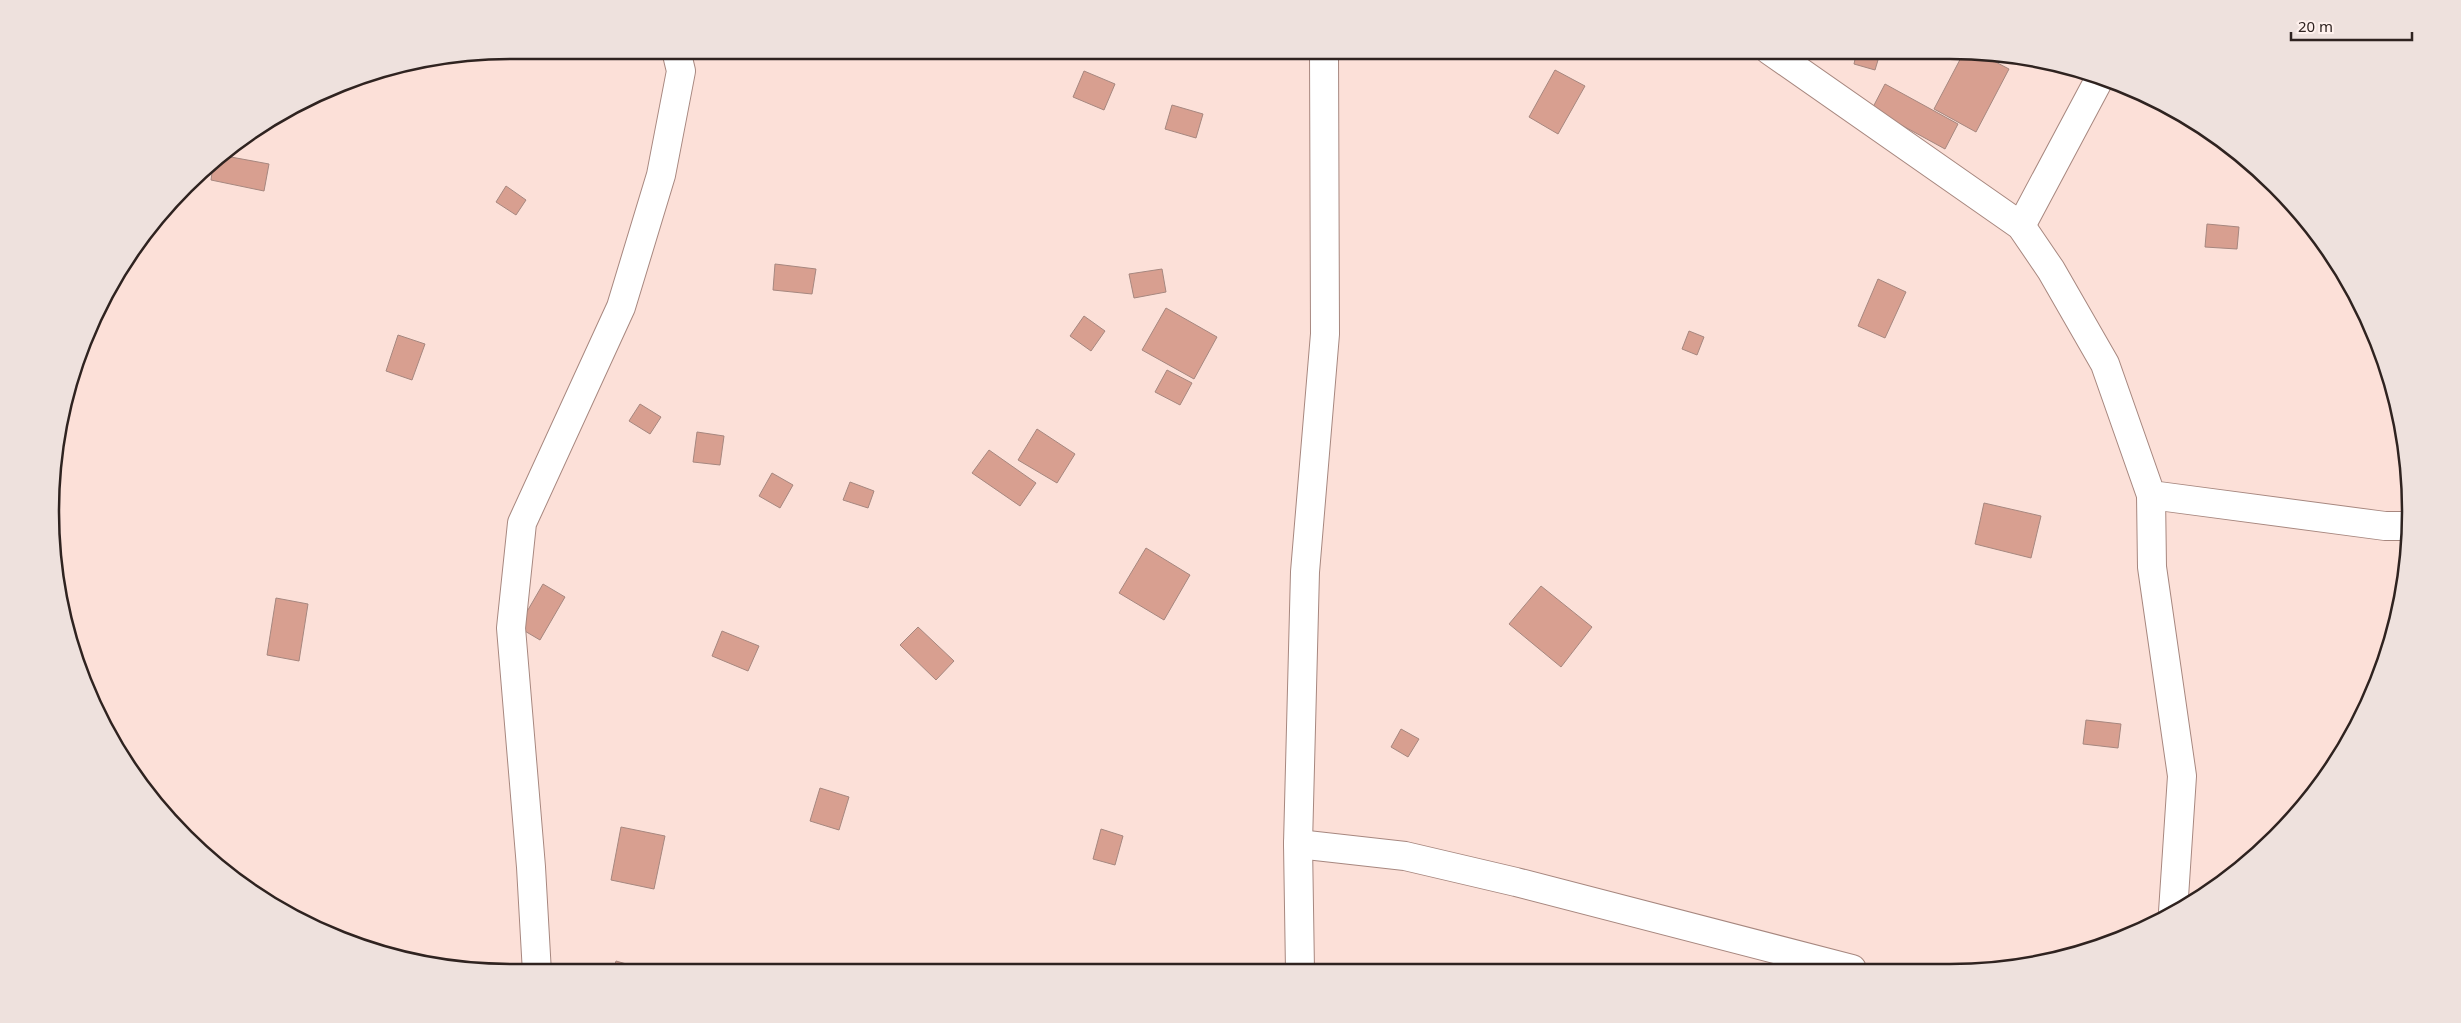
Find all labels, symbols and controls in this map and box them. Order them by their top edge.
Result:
scale bar [2291,10,2412,42]
text: 20 m [2298,16,2333,36]

